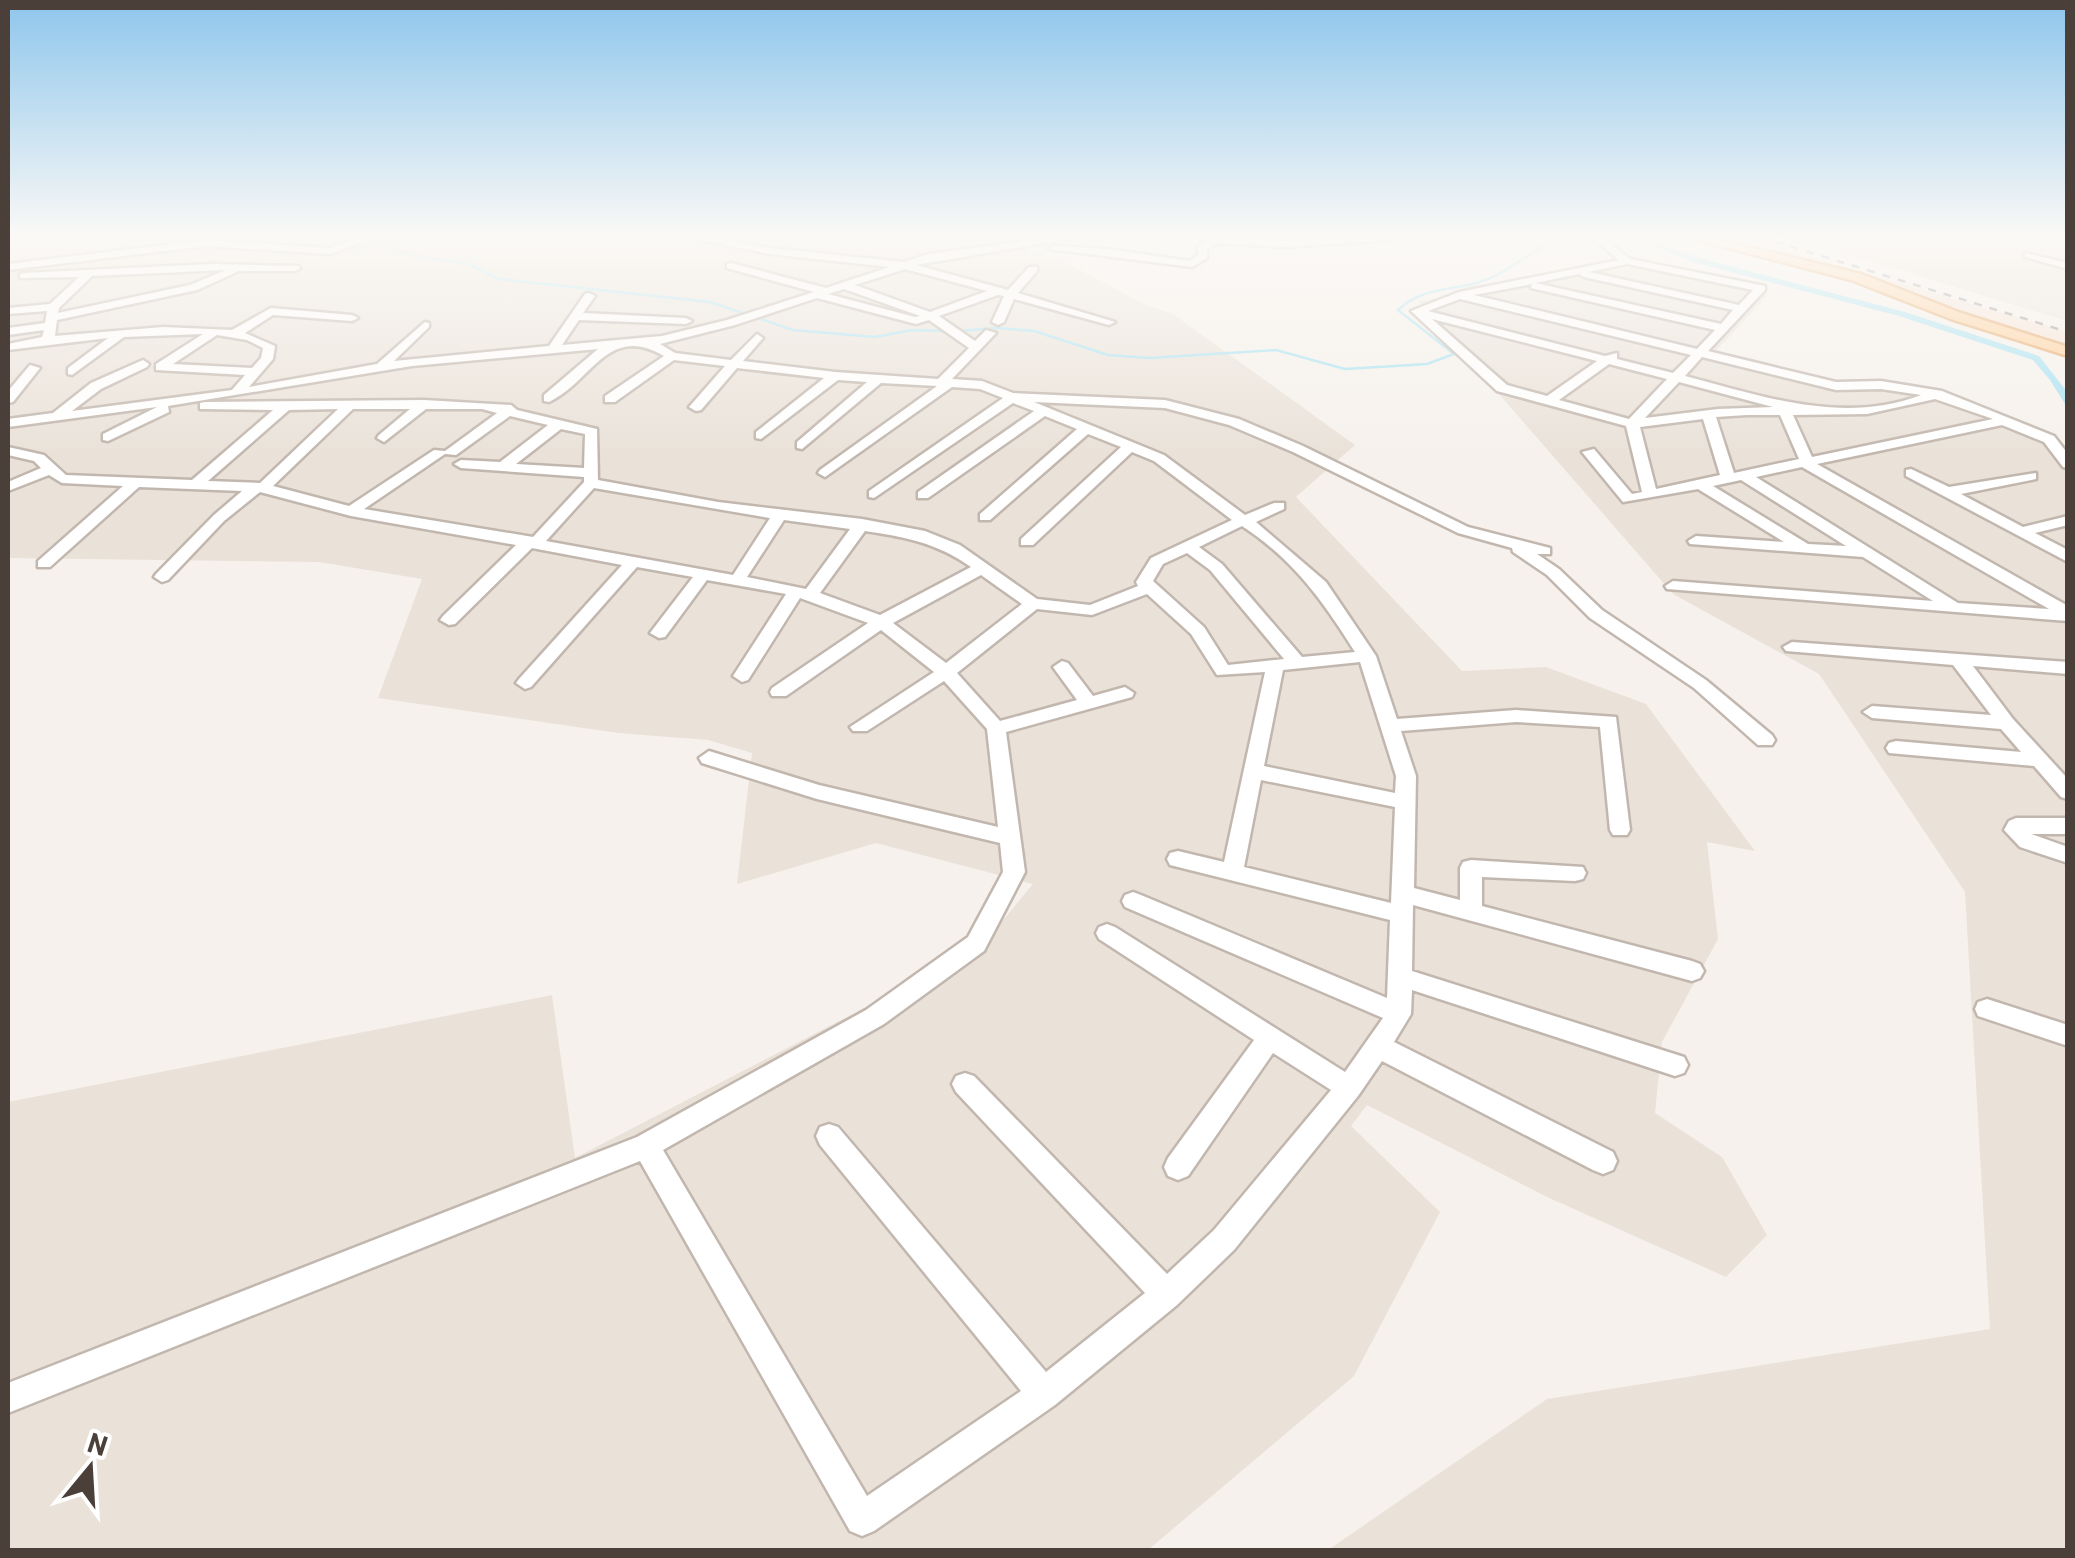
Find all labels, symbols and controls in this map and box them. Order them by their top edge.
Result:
north arrow [40,1418,140,1518]
text: N [84,1424,112,1462]

